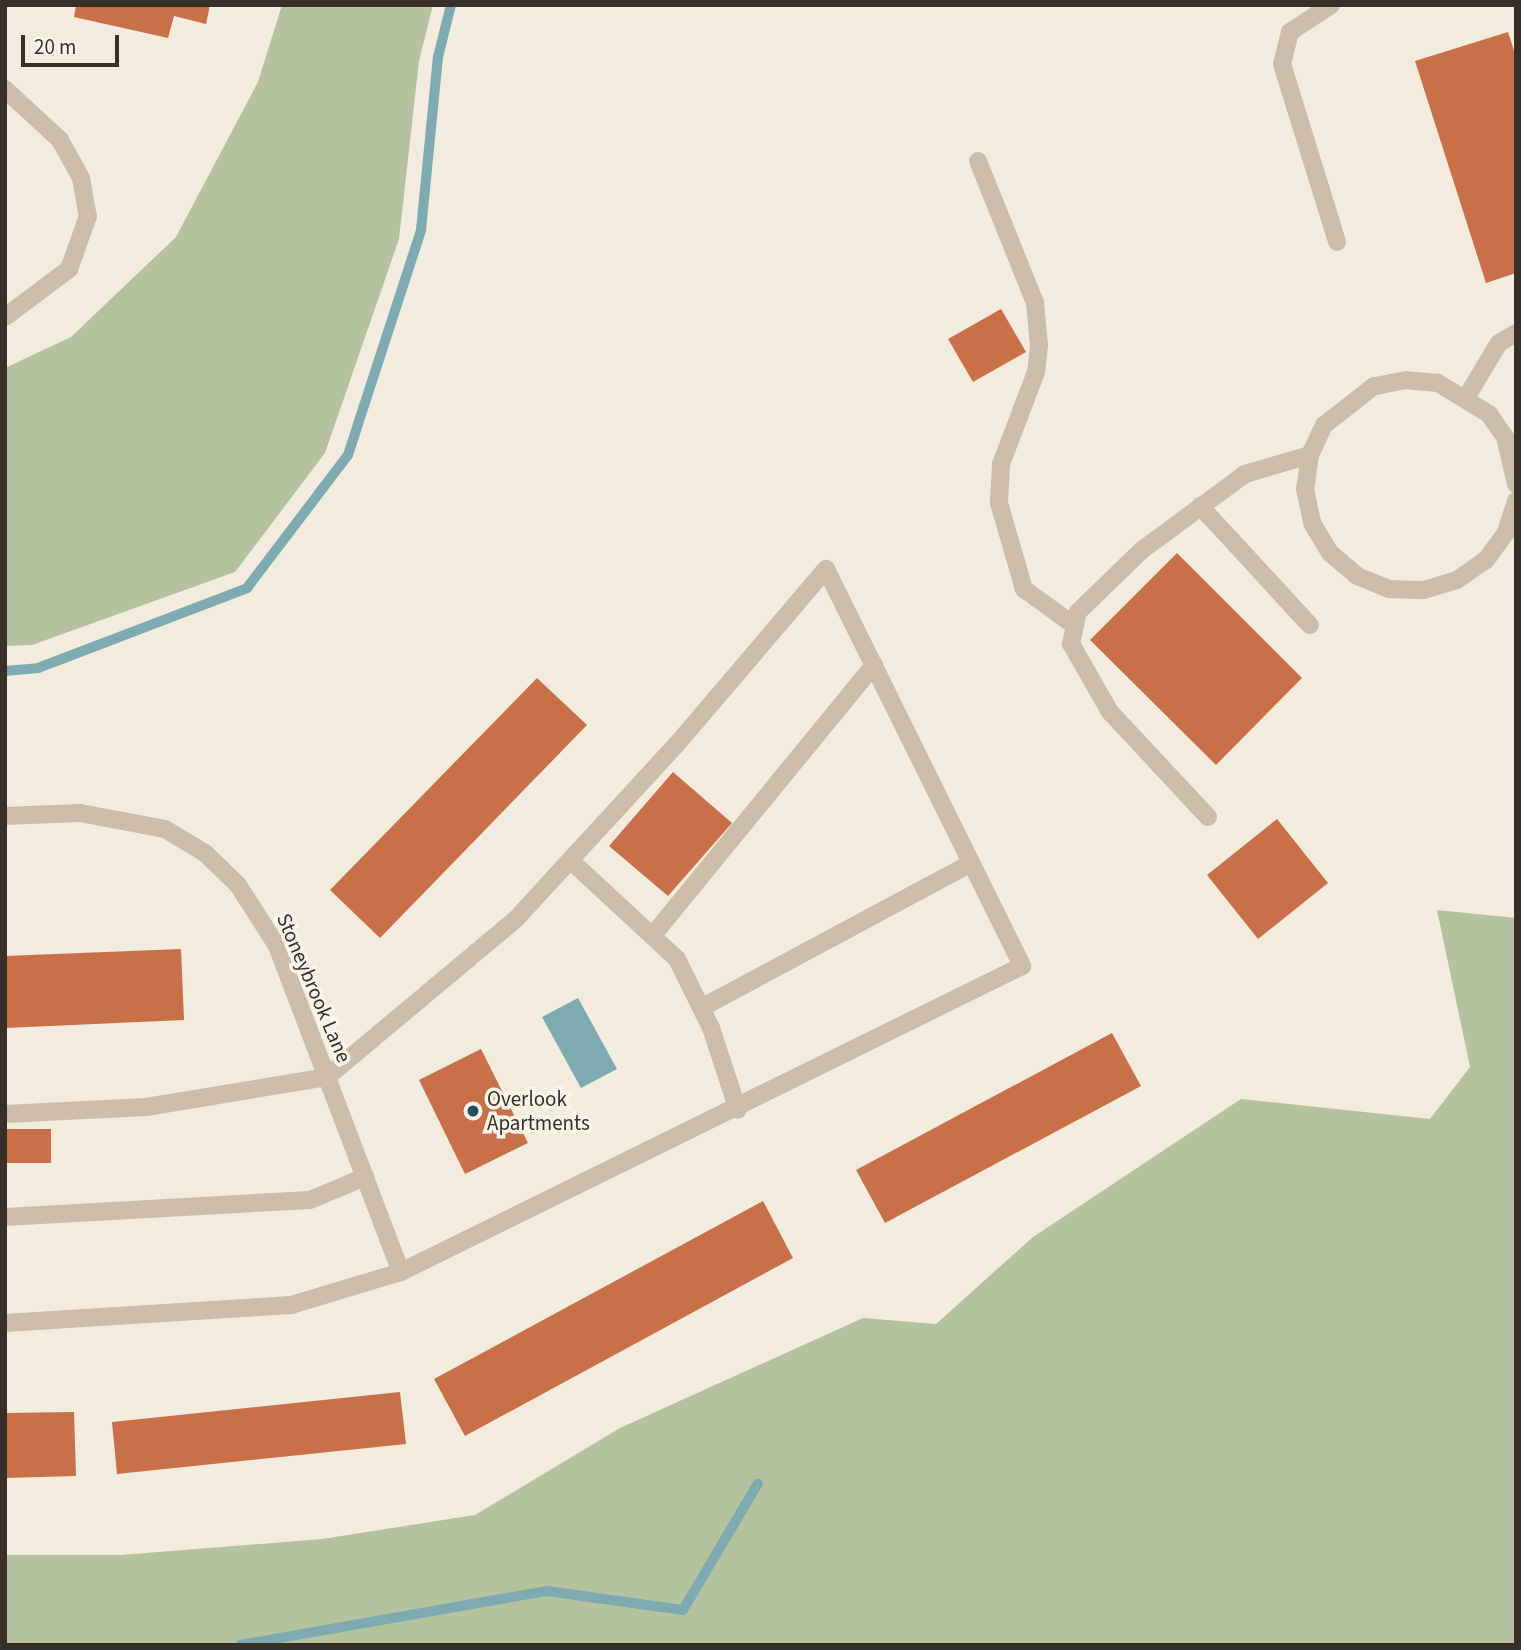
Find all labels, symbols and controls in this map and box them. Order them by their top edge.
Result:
scale bar [24,21,122,65]
text: 20 m [34,32,76,62]
street label: Stoneybrook Lane [271,910,357,1066]
place label: Overlook Apartments [487,1086,590,1136]
marker: Overlook Apartments [465,1103,481,1119]

